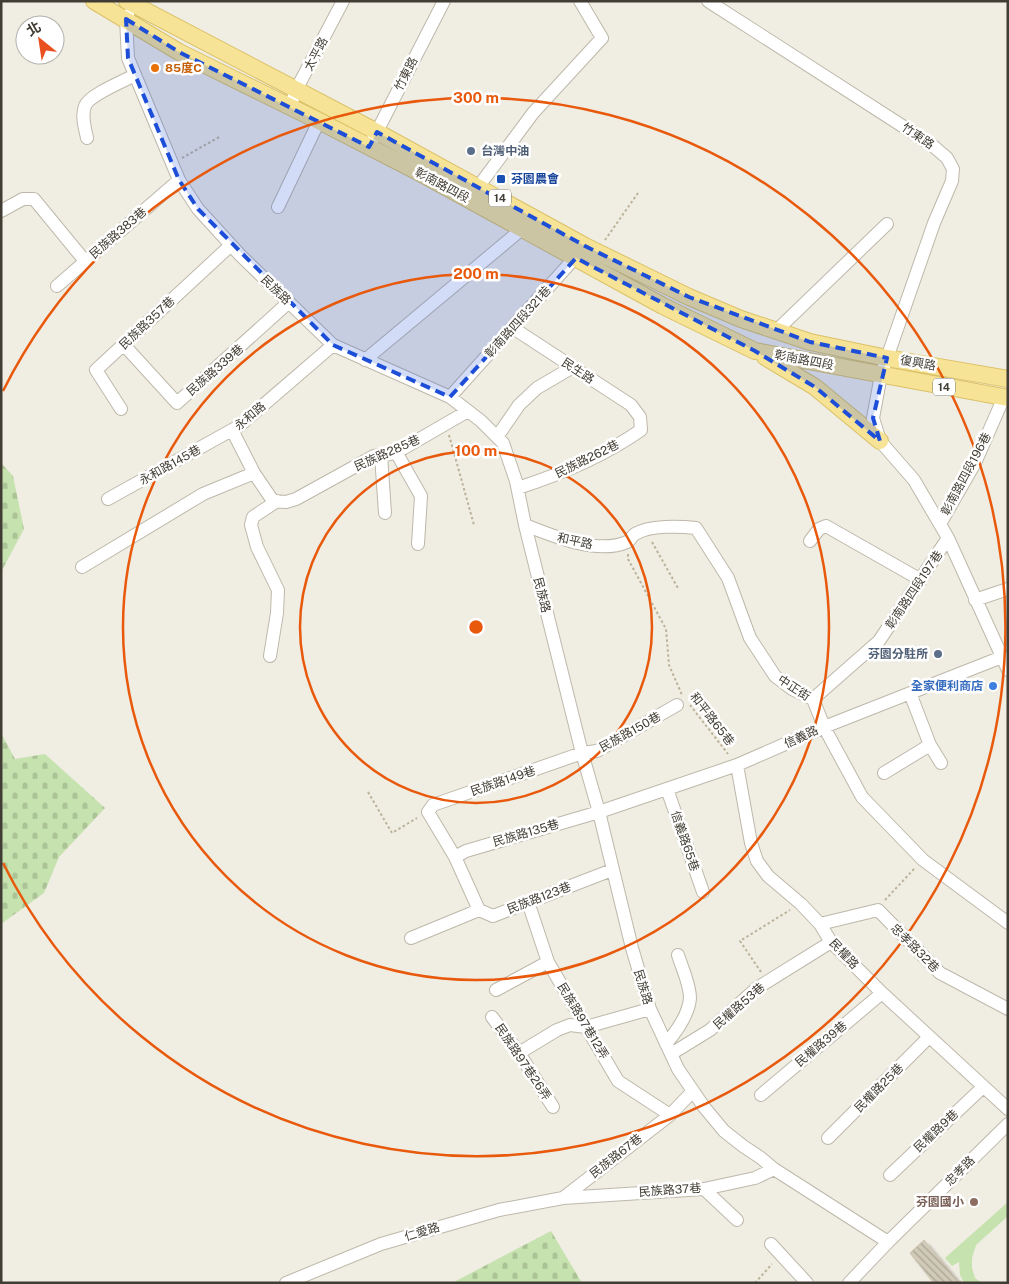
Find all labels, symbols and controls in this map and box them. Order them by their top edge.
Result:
north arrow [15,15,65,65]
text: 北 [23,18,44,39]
street label: 太平路 [301,35,331,73]
street label: 竹東路 [392,55,420,93]
place label: 85度C [165,61,202,75]
marker: 85度C [149,62,161,74]
text: 300 m [453,89,499,106]
street label: 竹東路 [899,120,937,152]
place label: 台灣中油 [481,144,529,158]
marker: 台灣中油 [465,145,477,157]
street label: 彰南路四段 [412,165,472,205]
place label: 芬園農會 [511,172,559,186]
marker: 芬園農會 [495,173,507,185]
road number: 14 [489,190,511,207]
street label: 民族路383巷 [87,205,149,261]
text: 200 m [453,265,499,282]
street label: 民族路 [258,272,294,308]
street label: 彰南路四段321巷 [482,283,554,361]
street label: 民族路357巷 [116,294,178,352]
street label: 民族路339巷 [184,342,246,398]
street label: 彰南路四段 [773,347,835,373]
street label: 復興路 [899,353,937,373]
street label: 民生路 [559,355,597,387]
road number: 14 [933,378,955,396]
street label: 永和路 [232,399,268,433]
street label: 彰南路四段196巷 [938,430,994,518]
street label: 民族路285巷 [352,432,422,474]
street label: 民族路262巷 [553,437,621,481]
street label: 永和路145巷 [137,442,203,488]
text: 100 m [455,442,497,459]
street label: 和平路 [556,530,594,552]
street label: 彰南路四段197巷 [883,548,945,632]
street label: 民族路 [531,576,553,614]
centre of rings [467,618,485,636]
place label: 芬園分駐所 [868,647,928,661]
marker: 芬園分駐所 [932,648,944,660]
street label: 中正街 [775,672,813,704]
place label: 全家便利商店 [911,679,983,693]
marker: 全家便利商店 [987,680,999,692]
street label: 和平路65巷 [687,690,737,748]
street label: 民族路150巷 [597,709,663,755]
street label: 信義路 [782,723,820,751]
street label: 民族路149巷 [469,763,537,799]
street label: 信義路65巷 [668,809,702,873]
street label: 民族路135巷 [491,817,561,849]
street label: 民族路123巷 [505,879,573,917]
street label: 忠孝路32巷 [888,921,942,975]
street label: 民權路 [827,936,861,972]
street label: 民族路 [631,968,655,1006]
street label: 民族路97巷12弄 [555,980,611,1062]
street label: 民權路53巷 [711,980,767,1032]
street label: 民權路39巷 [792,1018,850,1070]
street label: 民族路97巷26弄 [492,1021,554,1103]
street label: 民權路25巷 [852,1061,906,1115]
street label: 民權路9巷 [911,1107,961,1155]
street label: 民族路67巷 [587,1131,645,1181]
street label: 忠孝路 [942,1153,978,1189]
street label: 民族路37巷 [638,1181,702,1199]
place label: 芬園國小 [916,1195,964,1209]
marker: 芬園國小 [968,1196,980,1208]
street label: 仁愛路 [403,1220,441,1244]

